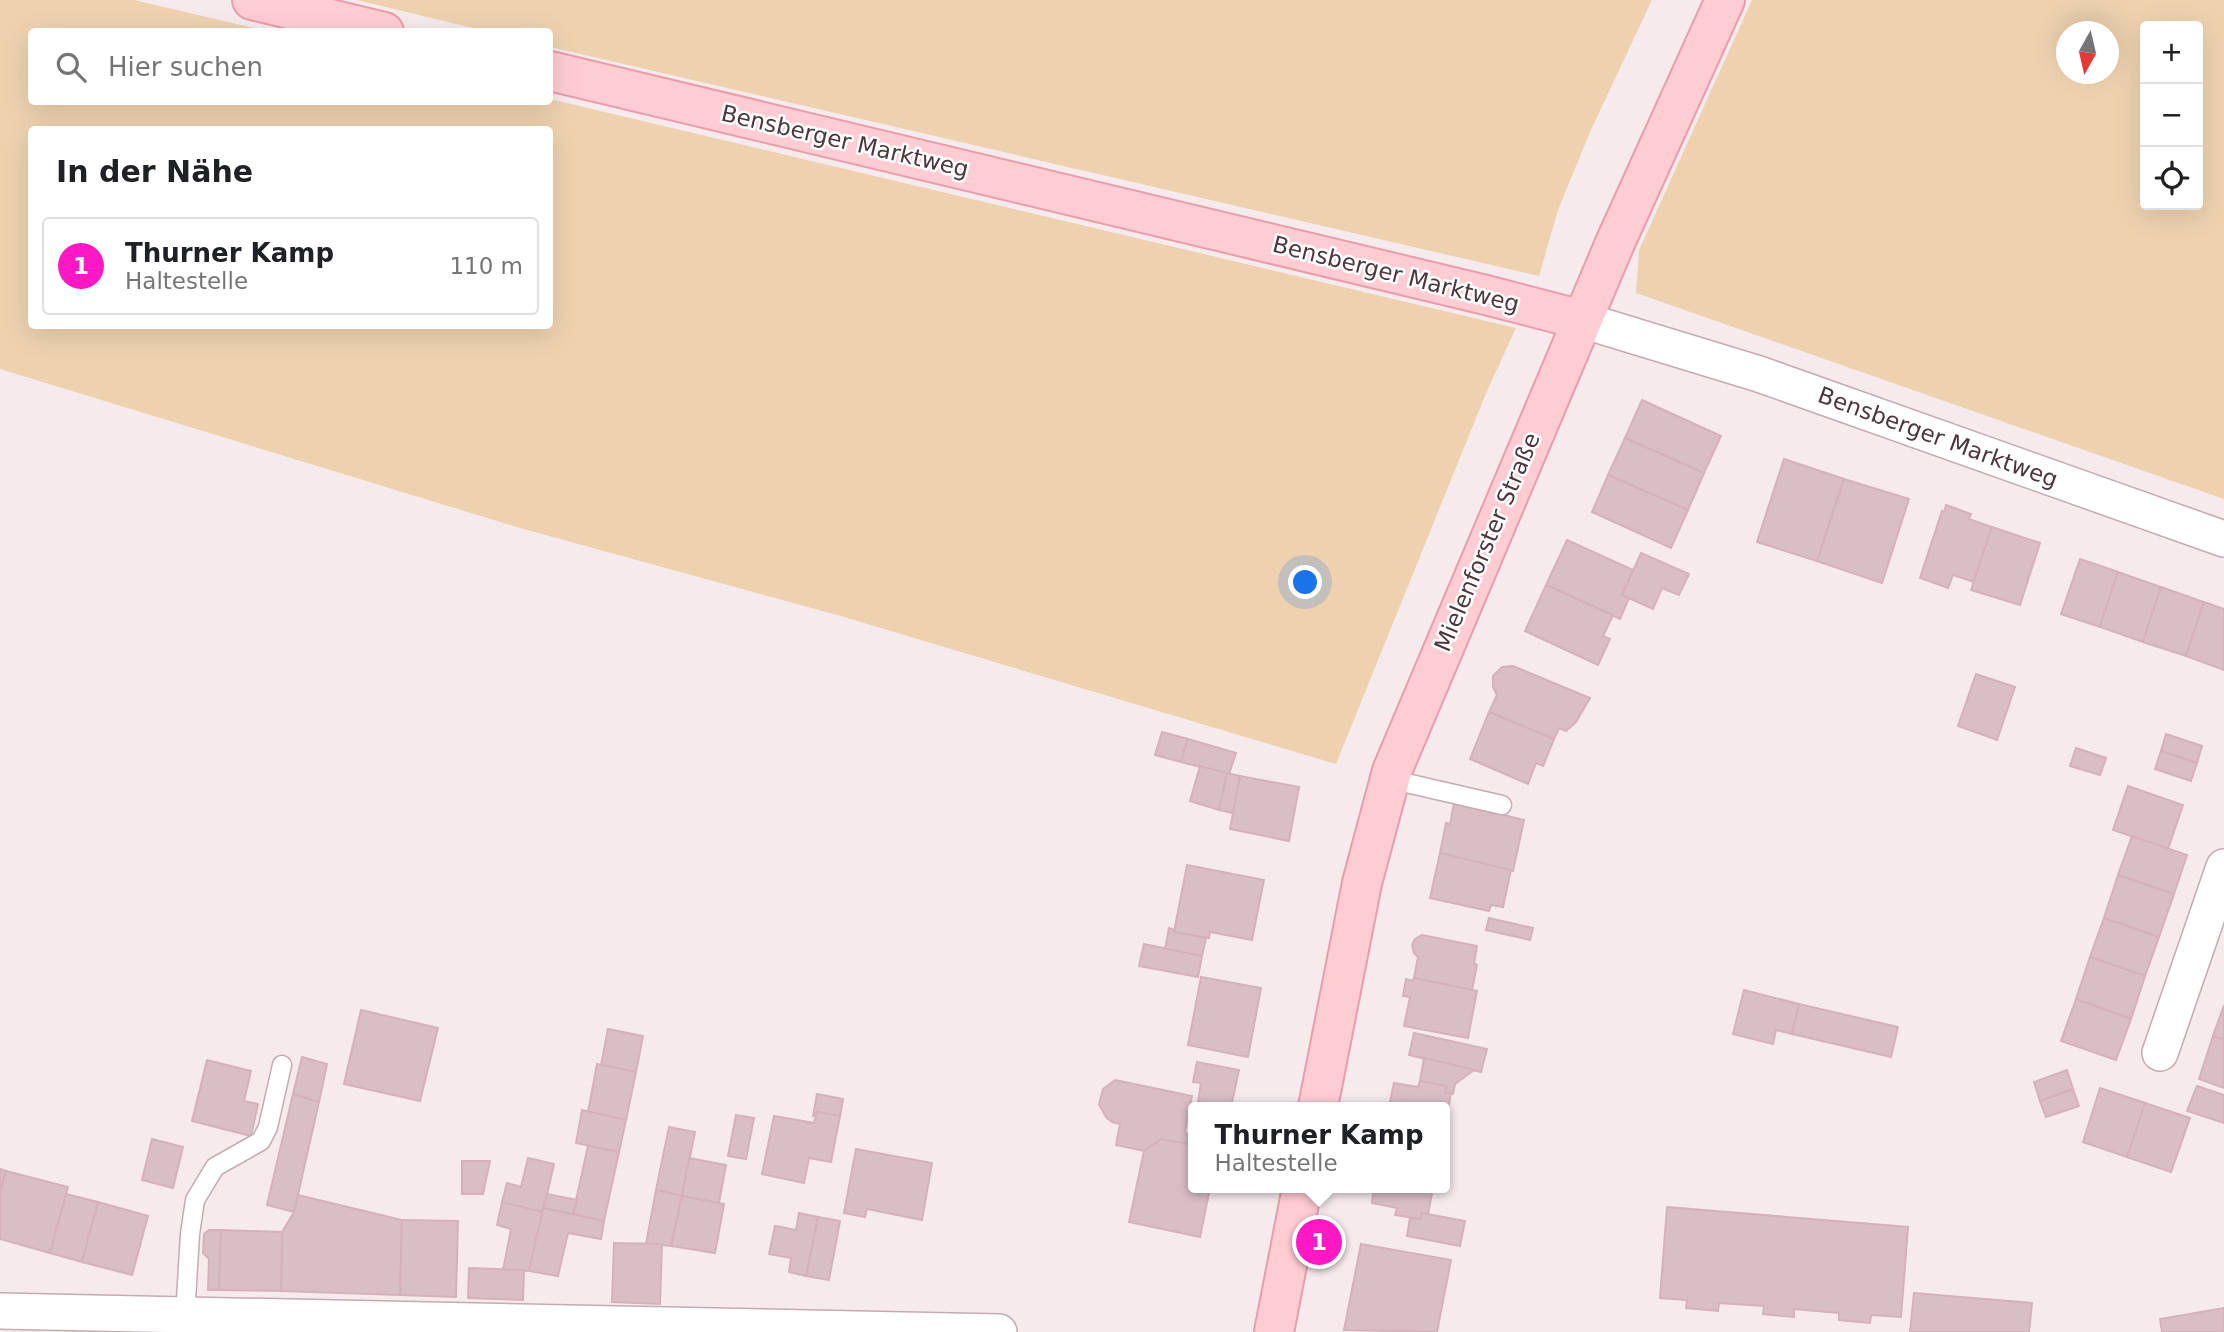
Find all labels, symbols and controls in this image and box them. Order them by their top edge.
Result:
north arrow [2056,21,2119,84]
map controls [2140,21,2203,210]
button: + [2140,21,2203,84]
search box [28,28,553,105]
icon: search [52,48,90,86]
text: Hier suchen [108,52,263,82]
button: − [2140,84,2203,147]
street label: Bensberger Marktweg [719,100,971,182]
button: locate [2140,147,2203,210]
text: In der Nähe [56,154,253,189]
street label: Bensberger Marktweg [1270,231,1522,317]
text: Thurner Kamp [125,238,334,268]
text: 1 [73,253,89,279]
text: 110 m [449,253,523,279]
text: Haltestelle [125,268,248,294]
street label: Bensberger Marktweg [1815,381,2061,493]
street label: Mielenforster Straße [1429,429,1545,655]
your location [1288,565,1322,599]
popup [1188,1102,1450,1193]
text: Thurner Kamp [1215,1120,1424,1150]
text: Haltestelle [1215,1150,1338,1176]
pin: 1 [1296,1216,1342,1268]

